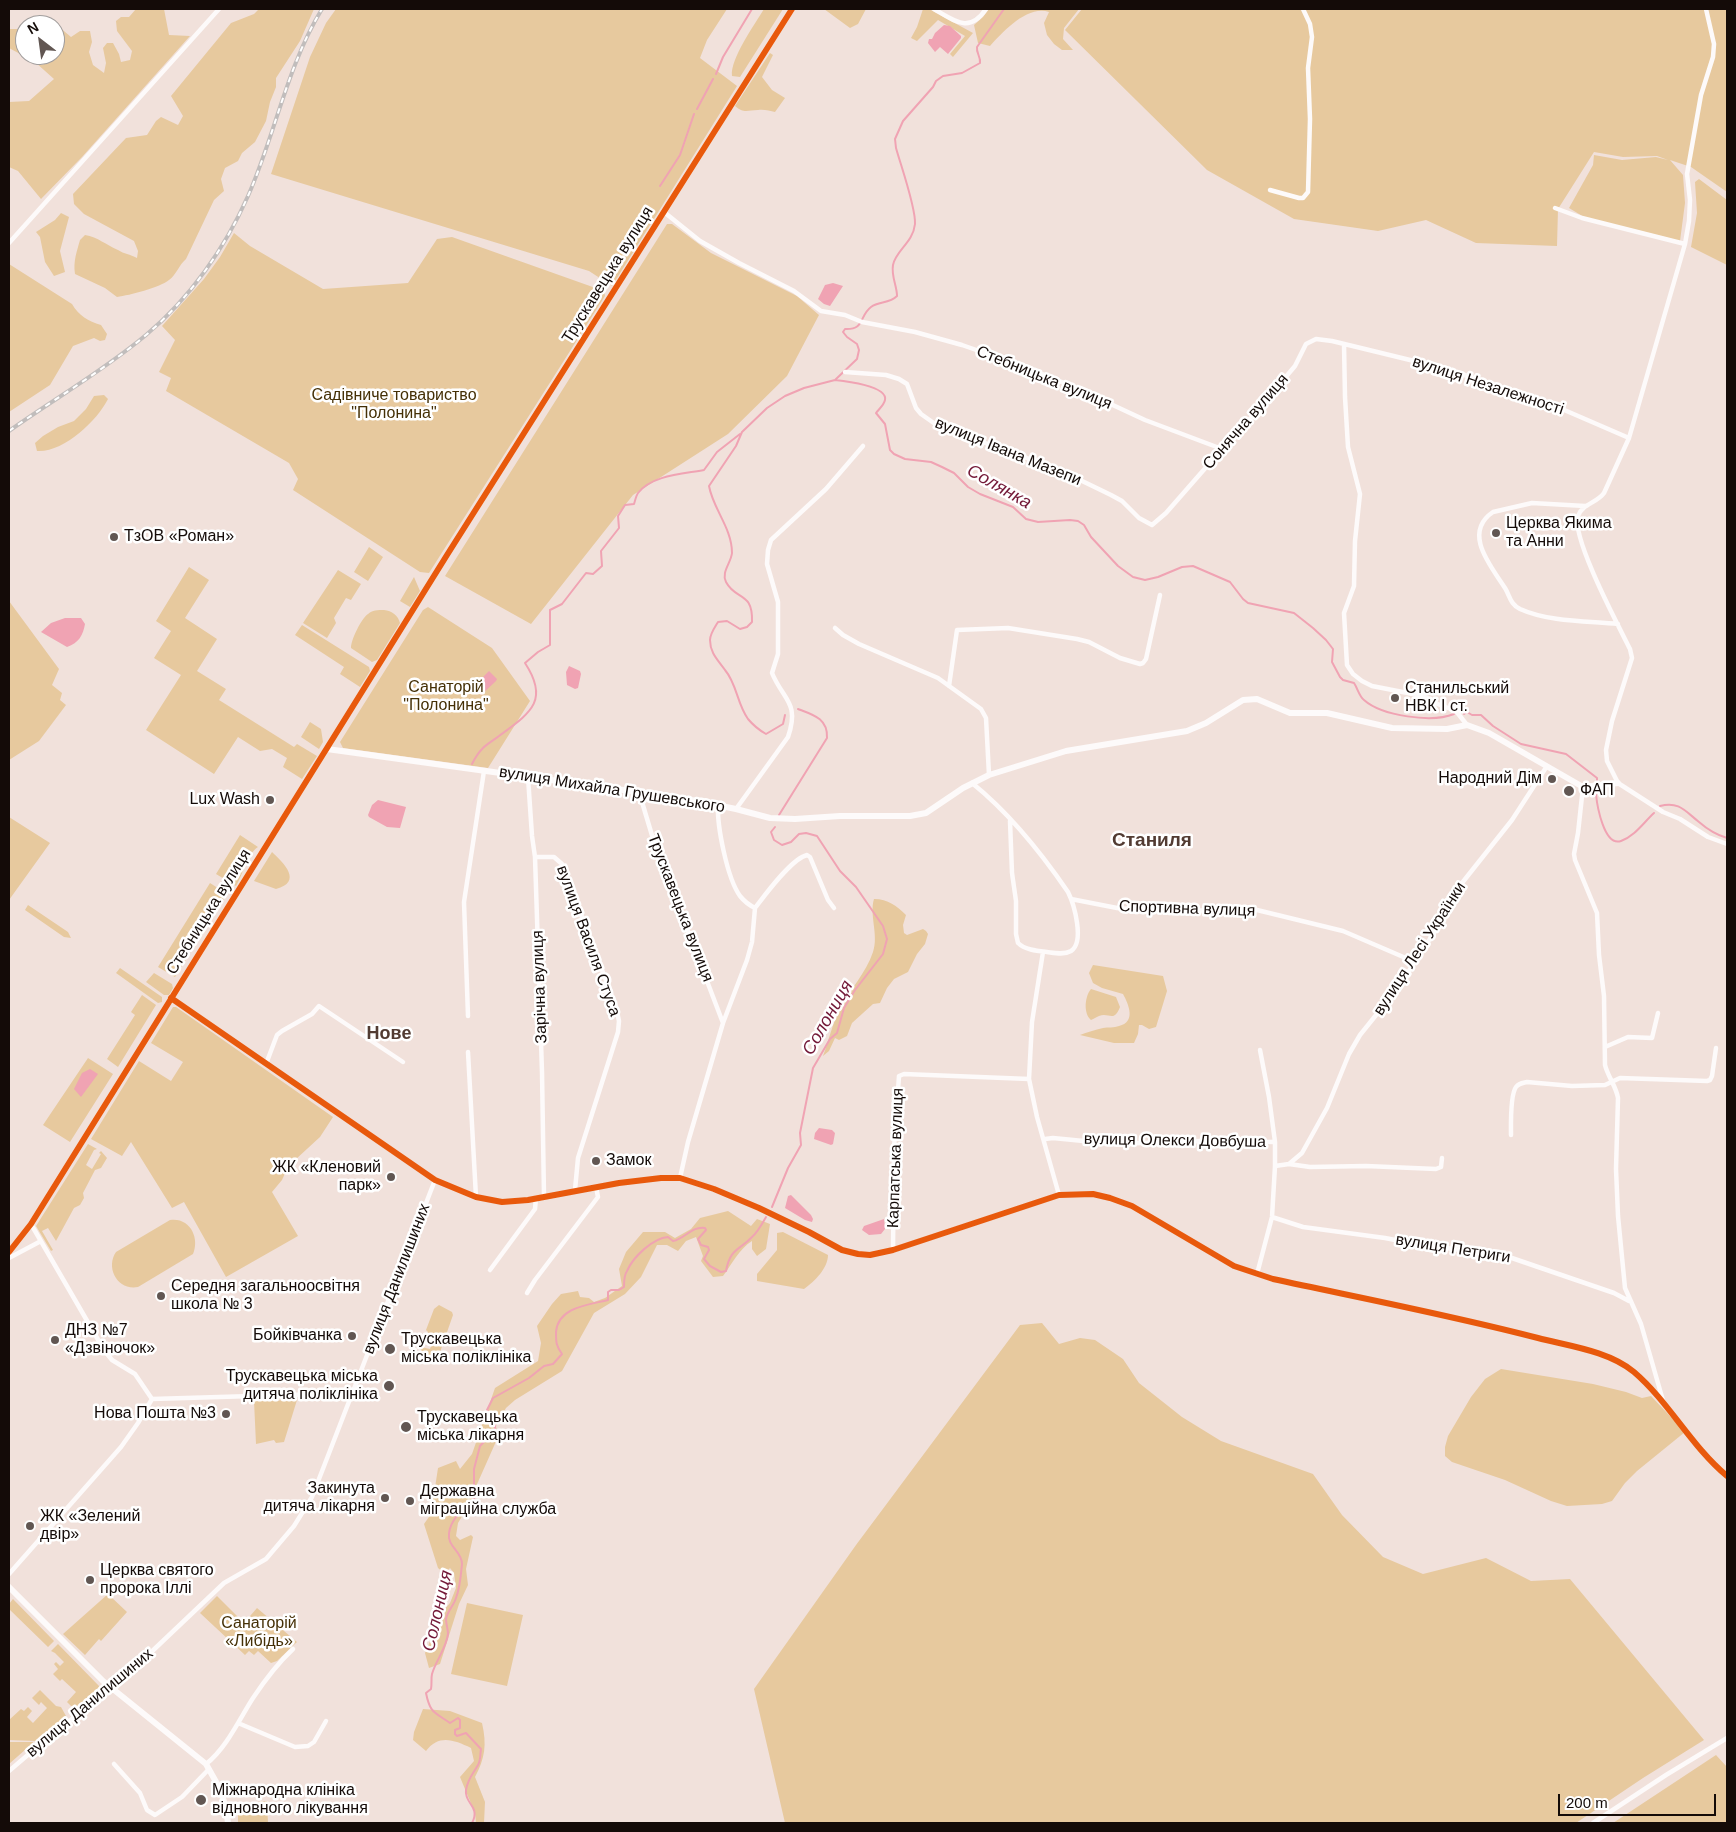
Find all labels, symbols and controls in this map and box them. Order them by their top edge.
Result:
north arrow [15,15,65,65]
text: N [25,18,41,37]
street label: Трускавецька вулиця [558,203,658,347]
street label: Стебницька вулиця [973,342,1115,414]
street label: вулиця Незалежності [1410,352,1566,420]
street label: Сонячна вулиця [1199,370,1293,474]
park label: Садівниче товариство "Полонина" [311,386,477,424]
street label: вулиця Івана Мазепи [932,414,1084,490]
water label: Солянка [963,460,1035,514]
place label: Церква Якима та Анни [1506,514,1612,552]
place label: ТзОВ «Роман» [124,527,234,547]
marker: Церква Якима та Анни [1490,527,1502,539]
marker: ТзОВ «Роман» [108,531,120,543]
park label: Санаторій "Полонина" [403,678,489,716]
place label: Станильський НВК І ст. [1405,679,1509,717]
marker: Станильський НВК І ст. [1389,692,1401,704]
street label: вулиця Михайла Грушевського [498,763,726,817]
place label: Народний Дім [1438,769,1542,789]
marker: Народний Дім [1546,773,1558,785]
place label: ФАП [1580,781,1614,801]
marker: ФАП [1562,784,1576,798]
place label: Lux Wash [189,790,260,810]
marker: Lux Wash [264,794,276,806]
district label: Станиля [1112,830,1192,852]
street label: Трускавецька вулиця [643,831,717,985]
street label: Стебницька вулиця [163,846,255,978]
street label: вулиця Василя Стуса [552,863,624,1019]
street label: вулиця Лесі Українки [1370,879,1470,1019]
street label: Спортивна вулиця [1118,897,1256,921]
street label: Зарічна вулиця [528,930,552,1044]
water label: Солониця [798,977,858,1059]
district label: Нове [367,1023,411,1045]
street label: Карпатська вулиця [884,1088,908,1228]
street label: вулиця Олекси Довбуша [1084,1130,1266,1152]
place label: Замок [606,1151,651,1171]
marker: Замок [590,1155,602,1167]
place label: ЖК «Кленовий парк» [272,1158,381,1196]
marker: ЖК «Кленовий парк» [385,1171,397,1183]
street label: вулиця Данилишиних [359,1201,435,1357]
street label: вулиця Петриги [1394,1230,1512,1268]
place label: Середня загальноосвітня школа № 3 [171,1277,360,1315]
marker: Середня загальноосвітня школа № 3 [155,1290,167,1302]
place label: ДНЗ №7 «Дзвіночок» [65,1321,155,1359]
place label: Бойківчанка [253,1326,342,1346]
marker: Бойківчанка [346,1330,358,1342]
place label: Трускавецька міська поліклініка [401,1330,531,1368]
marker: ДНЗ №7 «Дзвіночок» [49,1334,61,1346]
marker: Трускавецька міська поліклініка [383,1342,397,1356]
place label: Трускавецька міська дитяча поліклініка [226,1367,378,1405]
marker: Трускавецька міська дитяча поліклініка [382,1379,396,1393]
place label: Нова Пошта №3 [94,1404,216,1424]
marker: Нова Пошта №3 [220,1408,232,1420]
place label: Трускавецька міська лікарня [417,1408,524,1446]
marker: Трускавецька міська лікарня [399,1420,413,1434]
place label: Закинута дитяча лікарня [264,1479,375,1517]
place label: Державна міграційна служба [420,1482,556,1520]
marker: Закинута дитяча лікарня [379,1492,391,1504]
marker: Державна міграційна служба [404,1495,416,1507]
place label: ЖК «Зелений двір» [40,1507,140,1545]
marker: ЖК «Зелений двір» [24,1520,36,1532]
place label: Церква святого пророка Іллі [100,1561,214,1599]
water label: Солониця [418,1568,458,1654]
marker: Церква святого пророка Іллі [84,1574,96,1586]
park label: Санаторій «Либідь» [221,1614,297,1652]
street label: вулиця Данилишиних [23,1644,157,1762]
place label: Міжнародна клініка відновного лікування [212,1781,368,1819]
scale bar [1561,1784,1718,1816]
marker: Міжнародна клініка відновного лікування [194,1793,208,1807]
text: 200 m [1566,1794,1608,1811]

